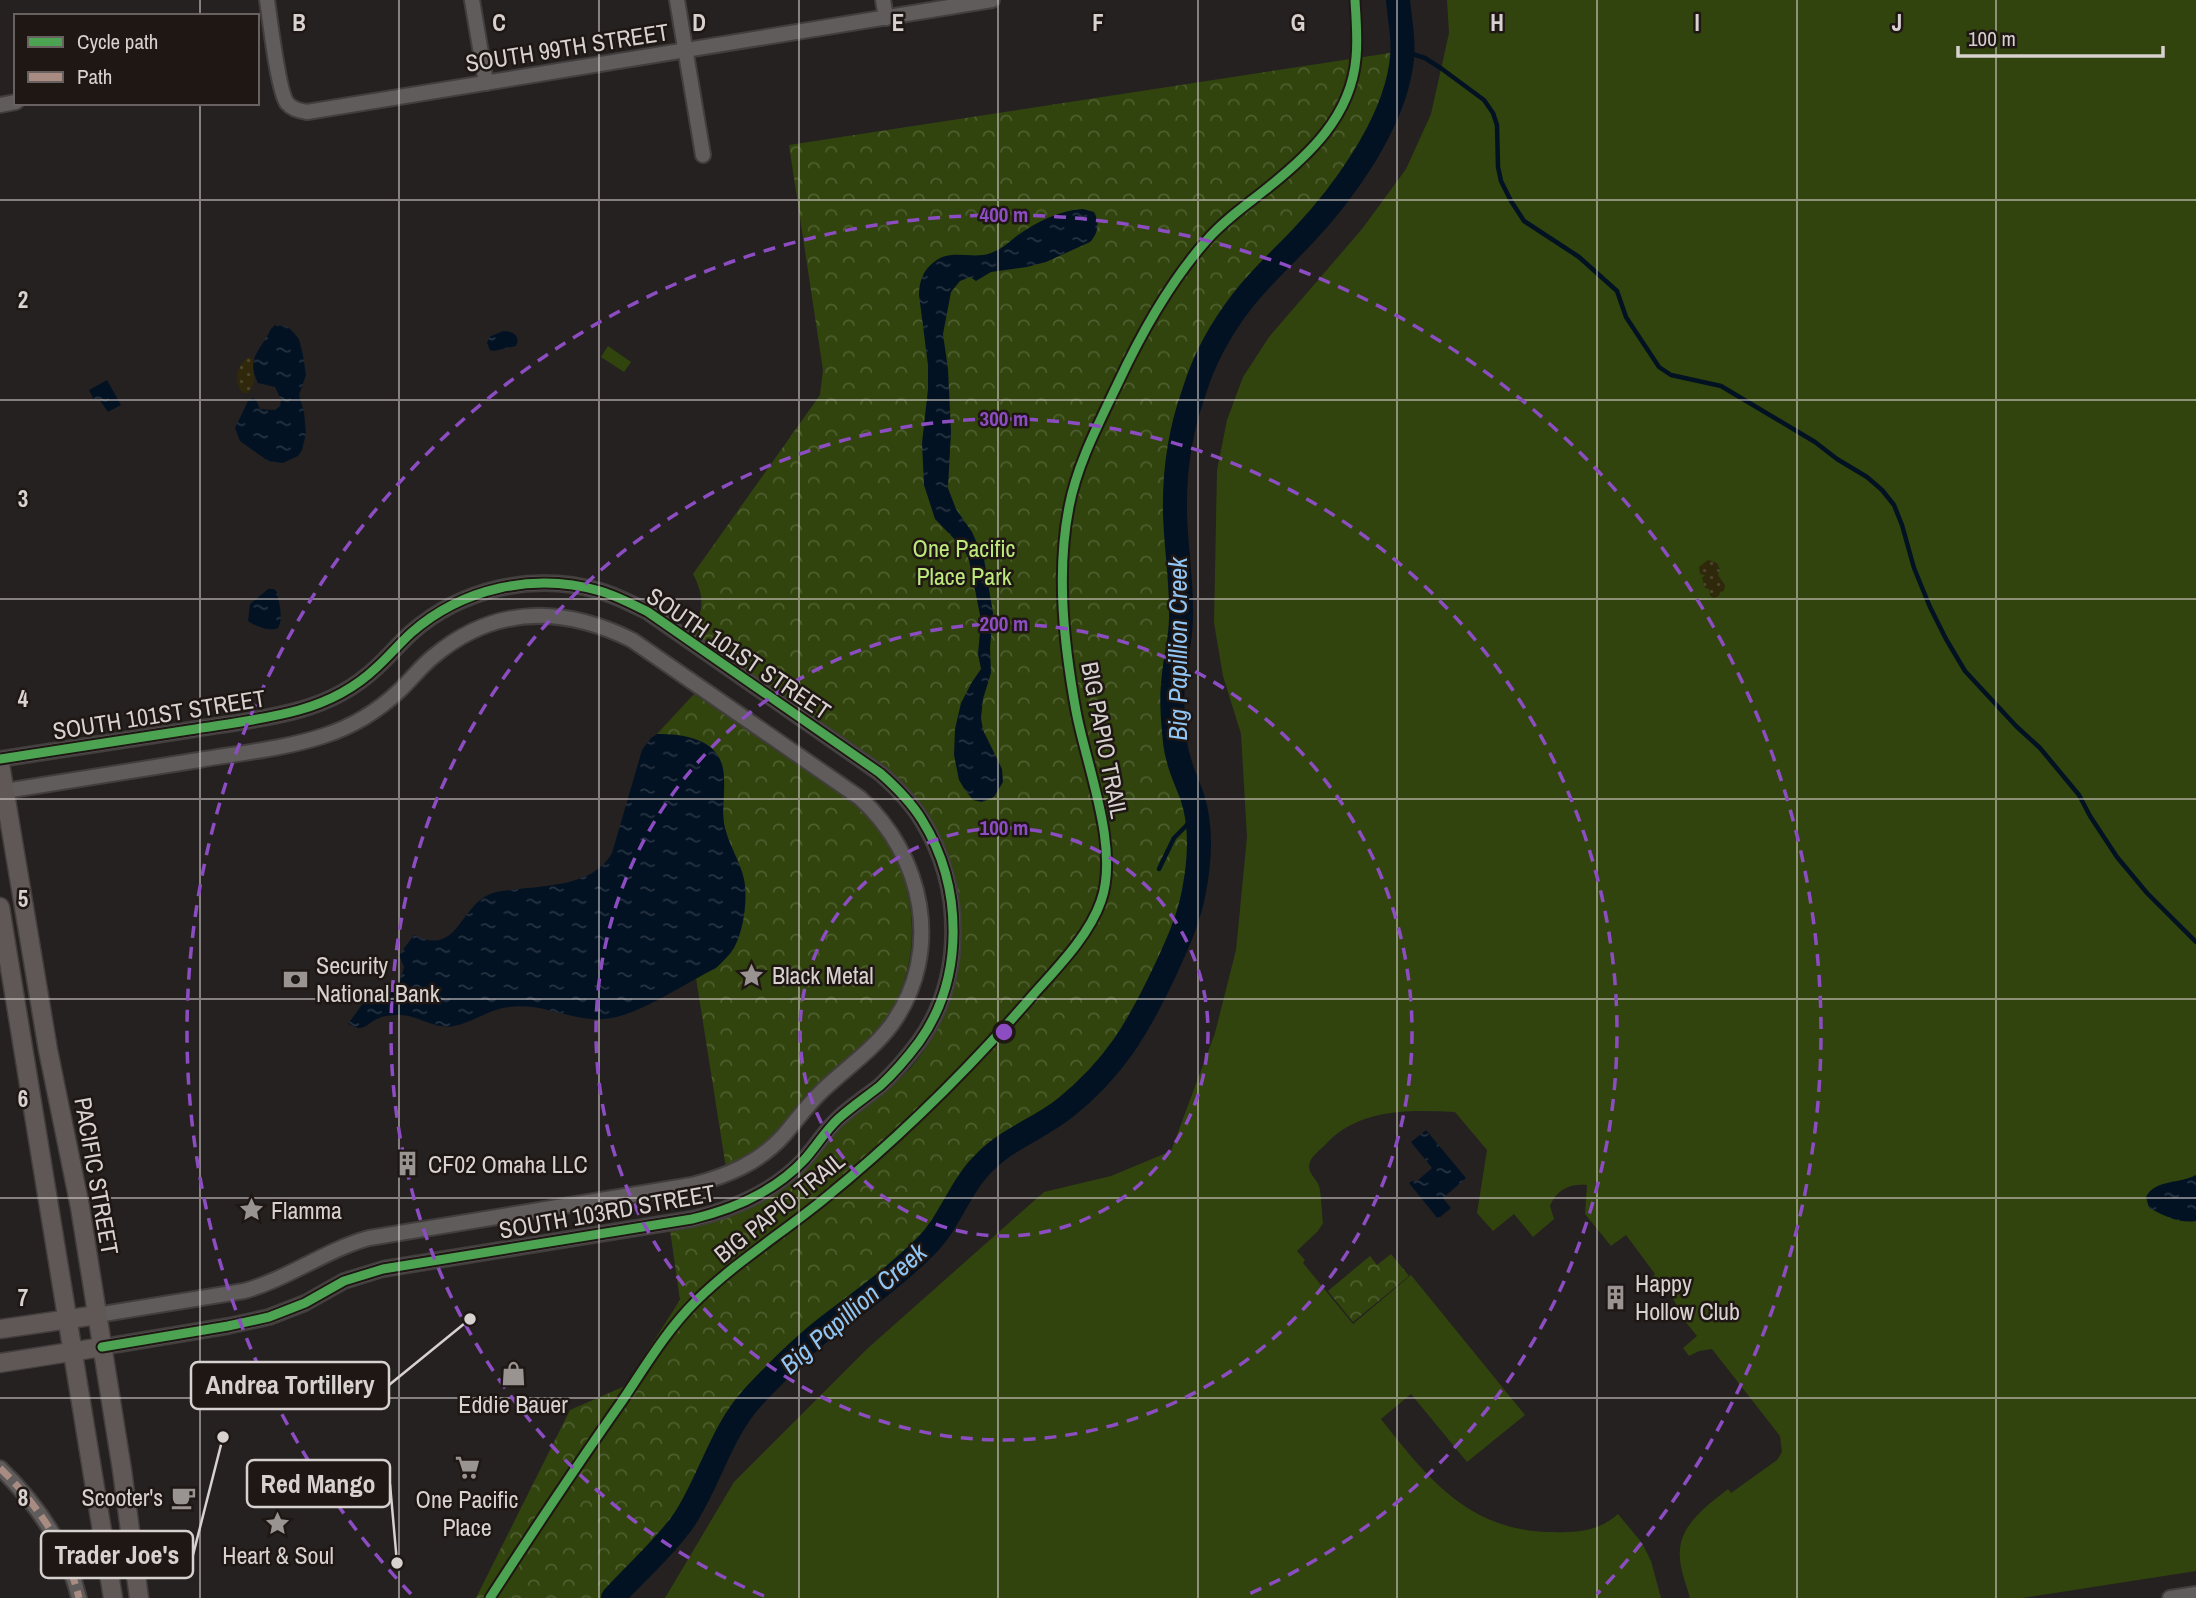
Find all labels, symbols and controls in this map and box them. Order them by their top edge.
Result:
text: B [292,7,306,38]
text: C [492,7,506,38]
text: D [692,7,706,38]
text: E [892,7,904,38]
text: F [1092,7,1104,38]
text: G [1291,7,1305,38]
text: H [1490,7,1504,38]
text: I [1694,7,1700,38]
text: J [1892,7,1902,38]
legend [14,14,259,105]
scale bar [1958,14,2163,58]
street label: SOUTH 99TH STREET [463,15,671,79]
text: 100 m [1968,24,2016,53]
text: Cycle path [77,27,158,56]
text: Path [77,62,112,91]
text: 400 m [980,200,1028,229]
text: 2 [18,284,28,315]
text: 300 m [980,404,1028,433]
text: 3 [18,483,28,514]
park label: One Pacific Place Park [913,532,1016,592]
water label: Big Papillion Creek [1160,556,1195,741]
street label: SOUTH 101ST STREET [641,580,837,726]
text: 200 m [980,609,1028,638]
street label: BIG PAPIO TRAIL [1074,659,1136,821]
street label: SOUTH 101ST STREET [50,681,268,747]
text: 4 [18,683,29,714]
text: 100 m [980,813,1028,842]
text: 5 [18,883,28,914]
place label: Security National Bank [316,949,440,1009]
place label: Black Metal [772,959,874,991]
place icon: Black Metal [738,961,766,989]
bank icon: Security National Bank [282,965,310,993]
centre of rings [992,1020,1016,1044]
text: 6 [18,1083,28,1114]
street label: PACIFIC STREET [67,1095,127,1257]
street label: BIG PAPIO TRAIL [707,1144,851,1269]
place label: CF02 Omaha LLC [428,1148,588,1180]
building icon: CF02 Omaha LLC [394,1150,422,1178]
street label: SOUTH 103RD STREET [497,1176,717,1246]
place label: Flamma [271,1194,342,1226]
place icon: Flamma [237,1196,265,1224]
water label: Big Papillion Creek [772,1234,935,1381]
place label: Happy Hollow Club [1635,1267,1740,1327]
text: 7 [18,1282,28,1313]
building icon: Happy Hollow Club [1601,1283,1629,1311]
shop icon: Eddie Bauer [499,1359,527,1387]
callout: Andrea Tortillery [191,1362,389,1409]
text: Andrea Tortillery [205,1367,375,1402]
place label: Eddie Bauer [458,1388,568,1420]
supermarket icon: One Pacific Place [453,1454,481,1482]
callout: Red Mango [247,1460,390,1507]
text: Red Mango [261,1466,375,1501]
place label: Scooter's [82,1481,163,1513]
text: 8 [18,1482,28,1513]
cafe icon: Scooter's [169,1483,197,1511]
place label: One Pacific Place [416,1483,519,1543]
place icon: Heart & Soul [264,1510,292,1538]
callout: Trader Joe's [41,1531,193,1578]
text: Trader Joe's [55,1537,179,1572]
place label: Heart & Soul [222,1539,334,1571]

